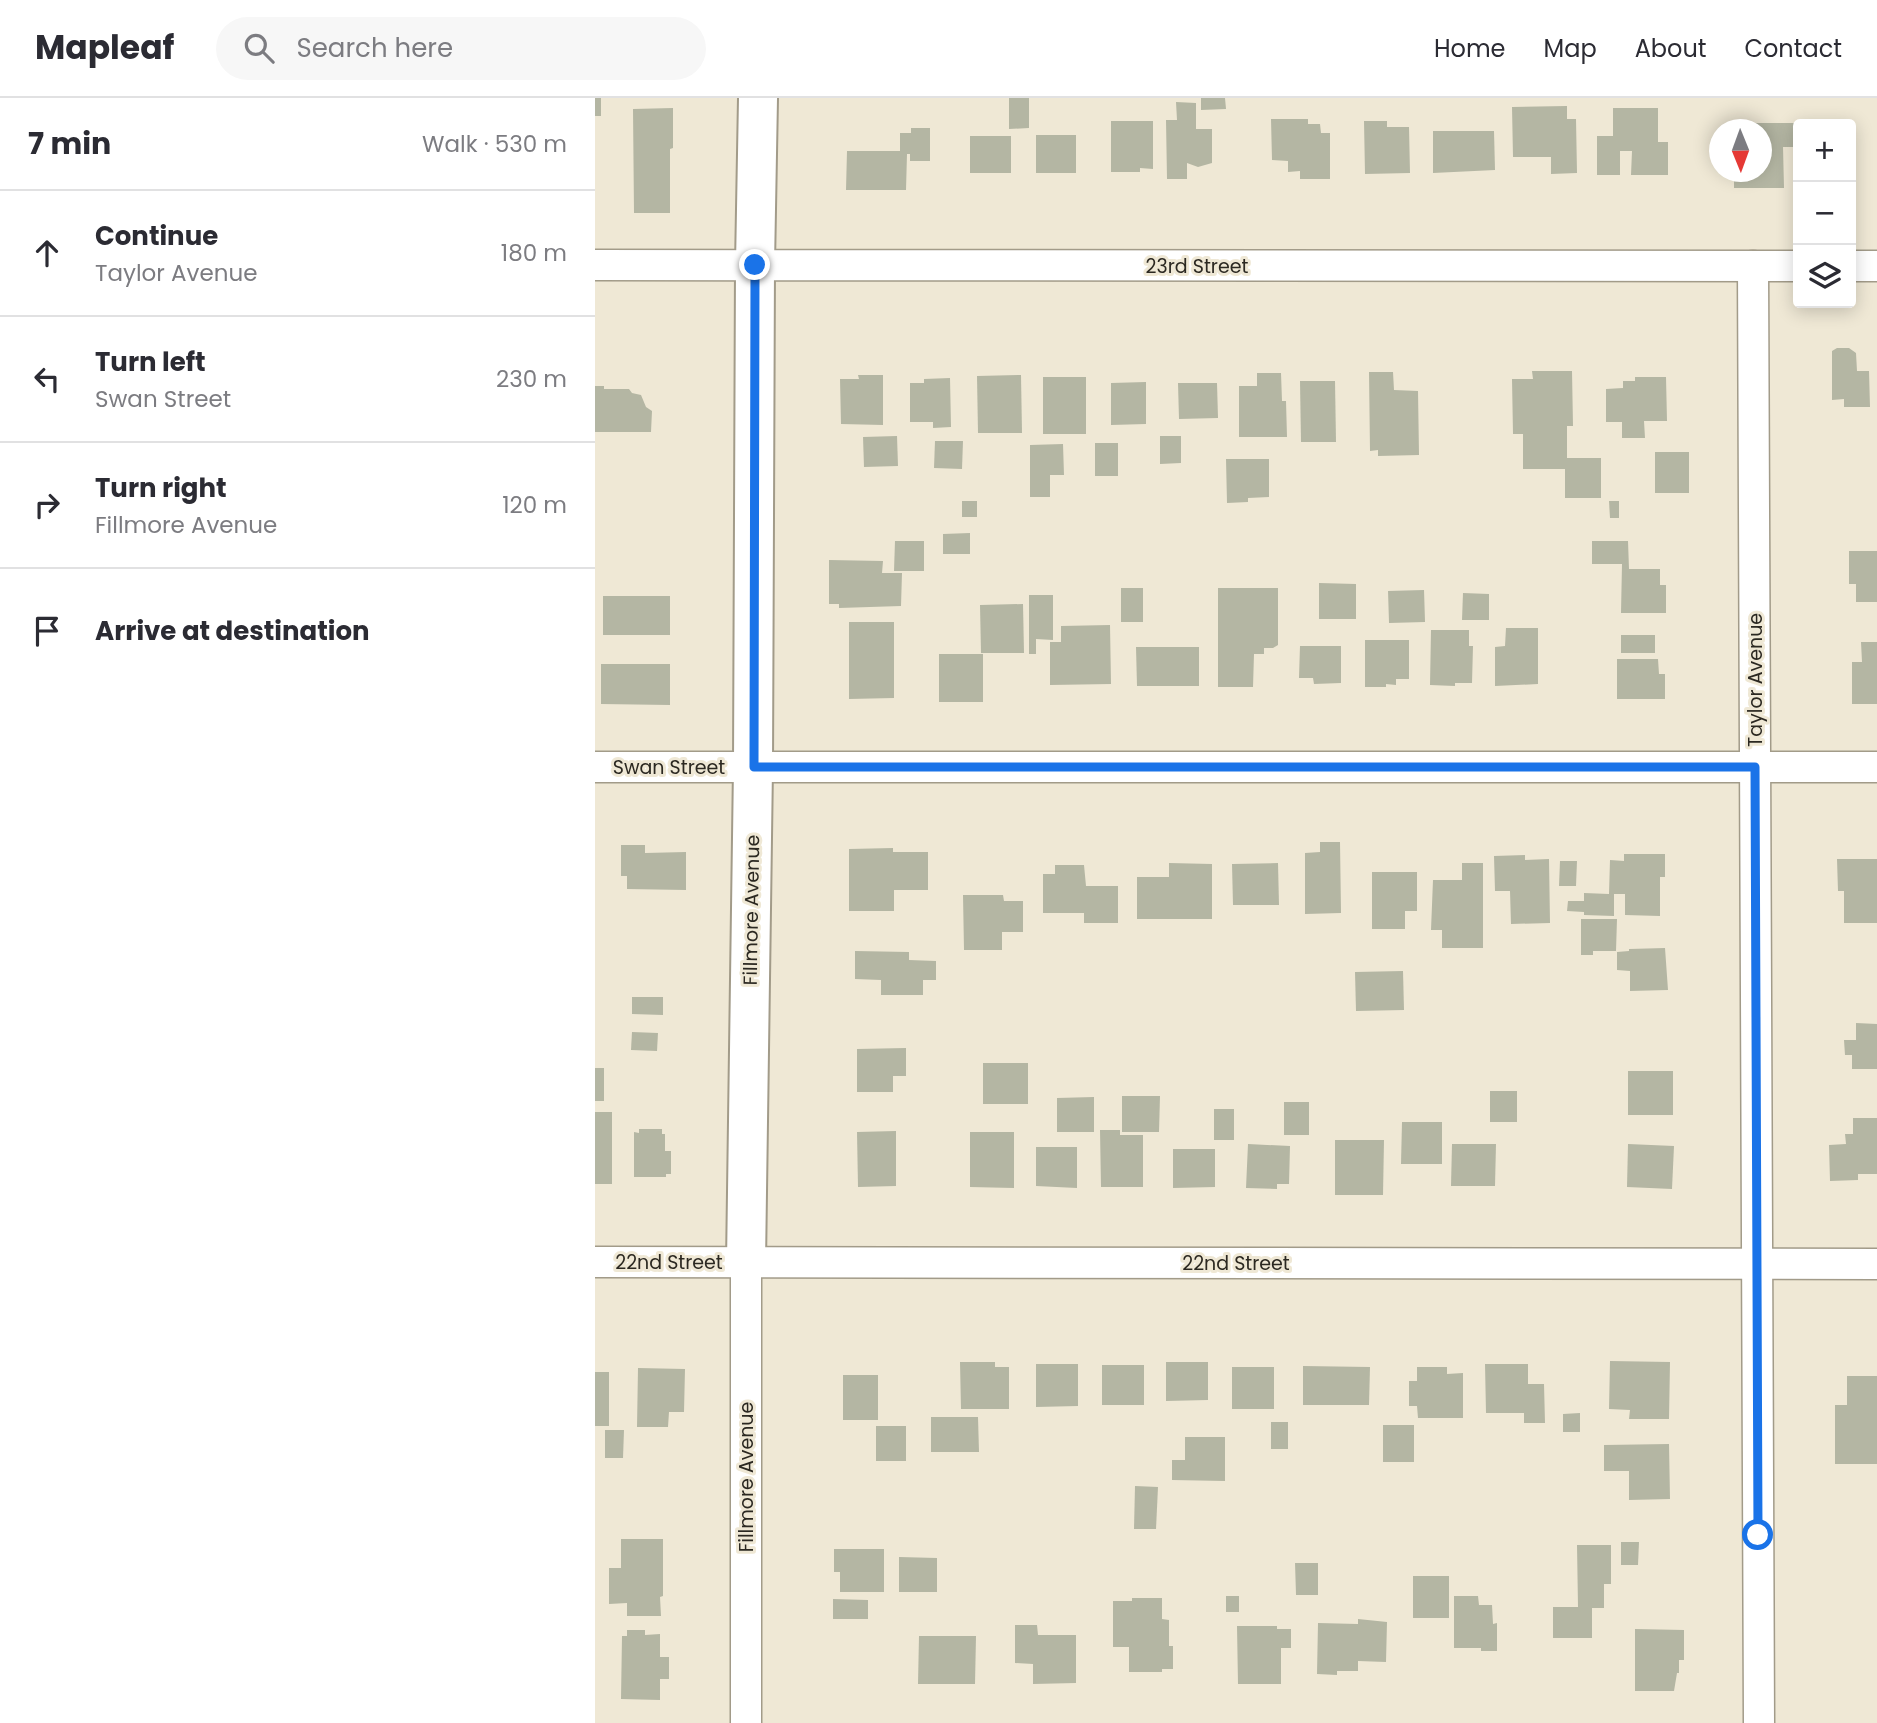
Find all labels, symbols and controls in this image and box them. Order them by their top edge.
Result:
search box [216,17,706,80]
text: Mapleaf [35,24,174,71]
icon: search [240,29,278,67]
text: Search here [296,30,453,66]
text: Home [1434,32,1506,65]
text: Map [1544,32,1597,65]
text: About [1635,32,1706,65]
text: Contact [1744,32,1842,65]
north arrow [1709,119,1772,182]
map controls [1793,119,1856,308]
button: + [1793,119,1856,182]
text: 7 min [28,122,111,165]
text: Walk · 530 m [422,128,567,160]
button: − [1793,182,1856,245]
text: Continue [95,218,218,254]
icon: ahead [28,234,66,272]
text: 180 m [501,237,567,269]
button: layers [1793,245,1856,308]
route end [739,249,770,280]
street label: 23rd Street [1146,253,1248,280]
text: Taylor Avenue [95,257,257,289]
text: Turn left [95,344,206,380]
icon: left [28,360,66,398]
text: 230 m [496,363,567,395]
text: Swan Street [95,383,231,415]
text: Turn right [95,470,227,506]
icon: right [28,486,66,524]
text: 120 m [502,489,567,521]
text: Fillmore Avenue [95,509,277,541]
icon: arrive [28,612,66,650]
text: Arrive at destination [95,613,370,649]
street label: Taylor Avenue [1742,613,1769,747]
street label: Swan Street [613,754,725,781]
street label: Fillmore Avenue [737,834,766,986]
street label: 22nd Street [615,1249,723,1276]
street label: 22nd Street [1182,1250,1290,1277]
street label: Fillmore Avenue [733,1402,760,1552]
route start [1742,1519,1773,1550]

